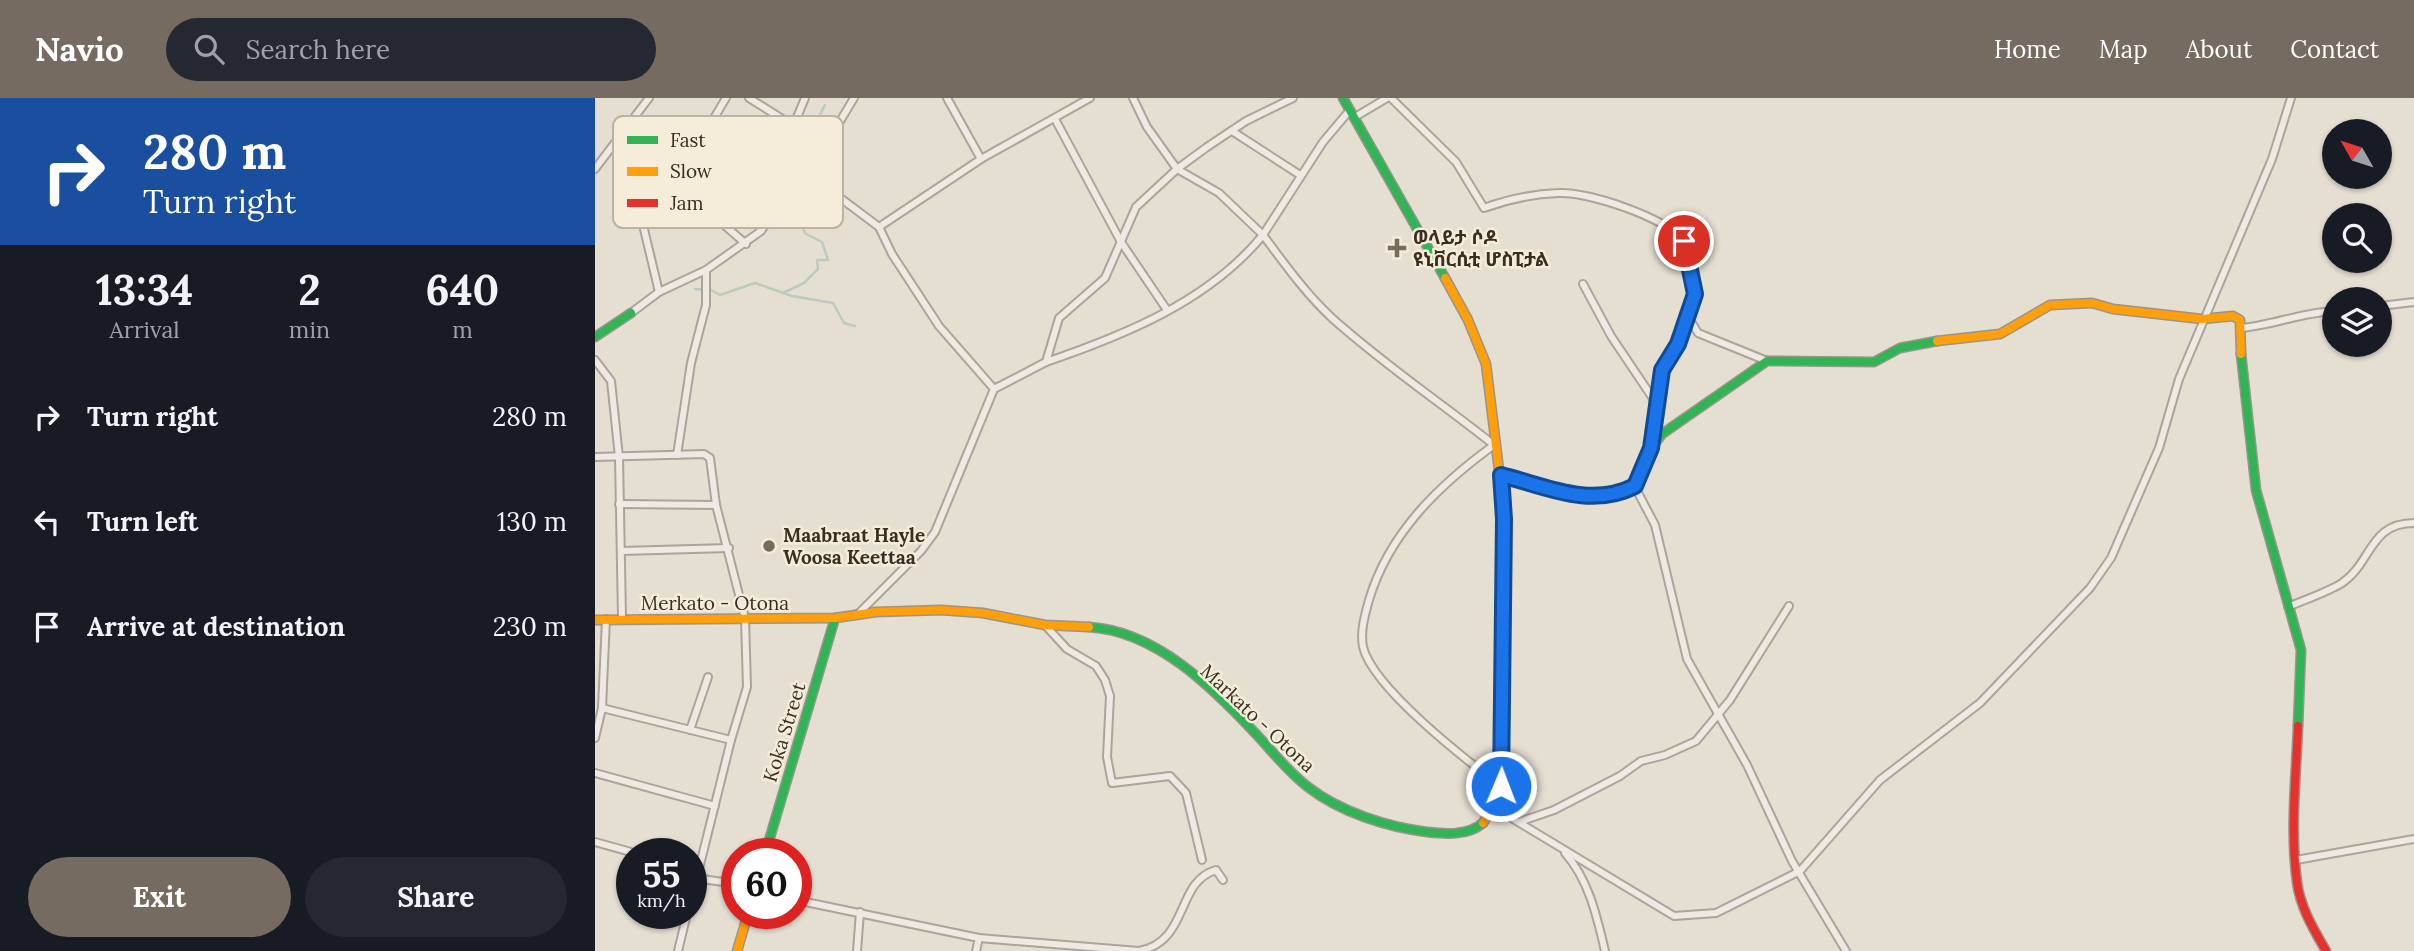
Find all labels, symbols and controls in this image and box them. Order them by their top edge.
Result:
search box [166,18,656,81]
text: Navio [35,28,124,70]
icon: search [190,30,228,68]
text: Search here [246,33,390,66]
text: Home [1994,34,2061,65]
text: Map [2099,34,2148,65]
text: About [2186,34,2252,65]
text: Contact [2290,34,2379,65]
legend [613,116,843,228]
north arrow [2322,119,2392,189]
map controls [2322,119,2392,357]
text: 280 m [143,120,286,182]
icon: right [28,126,119,217]
text: Fast [670,128,706,152]
text: Slow [670,159,713,183]
text: Turn right [143,181,296,222]
text: Jam [669,191,704,215]
button: search [2322,203,2392,273]
pin [1654,211,1714,271]
icon: arrive [1665,222,1703,260]
place label: ወላይታ ሶዶ ዩኒቨርሲቲ ሆስፒታል [1413,225,1549,271]
marker: ወላይታ ሶዶ ዩኒቨርሲቲ ሆስፒታል [1387,238,1407,258]
text: 13:34 [96,263,193,317]
text: 2 [298,263,321,317]
text: 640 [426,263,499,317]
button: layers [2322,287,2392,357]
text: Arrival [109,315,180,344]
text: min [289,315,330,344]
text: m [452,315,473,344]
icon: right [28,398,66,436]
text: Turn right [87,400,218,433]
text: 280 m [492,400,567,433]
icon: left [28,503,66,541]
text: Turn left [87,505,198,538]
text: 130 m [497,505,567,538]
place label: Maabraat Hayle Woosa Keettaa [783,523,925,569]
marker: Maabraat Hayle Woosa Keettaa [761,538,777,554]
street label: Merkato - Otona [641,591,789,615]
icon: arrive [28,608,66,646]
text: Arrive at destination [87,610,345,643]
text: 230 m [493,610,567,643]
street label: Markato - Otona [1196,659,1320,777]
street label: Koka Street [758,679,811,785]
position arrow [1464,749,1538,823]
speed limit sign: 60 [721,838,812,929]
text: 55 [643,852,680,897]
button: Exit [28,857,291,937]
button: Share [305,857,567,937]
text: km/h [637,889,686,912]

